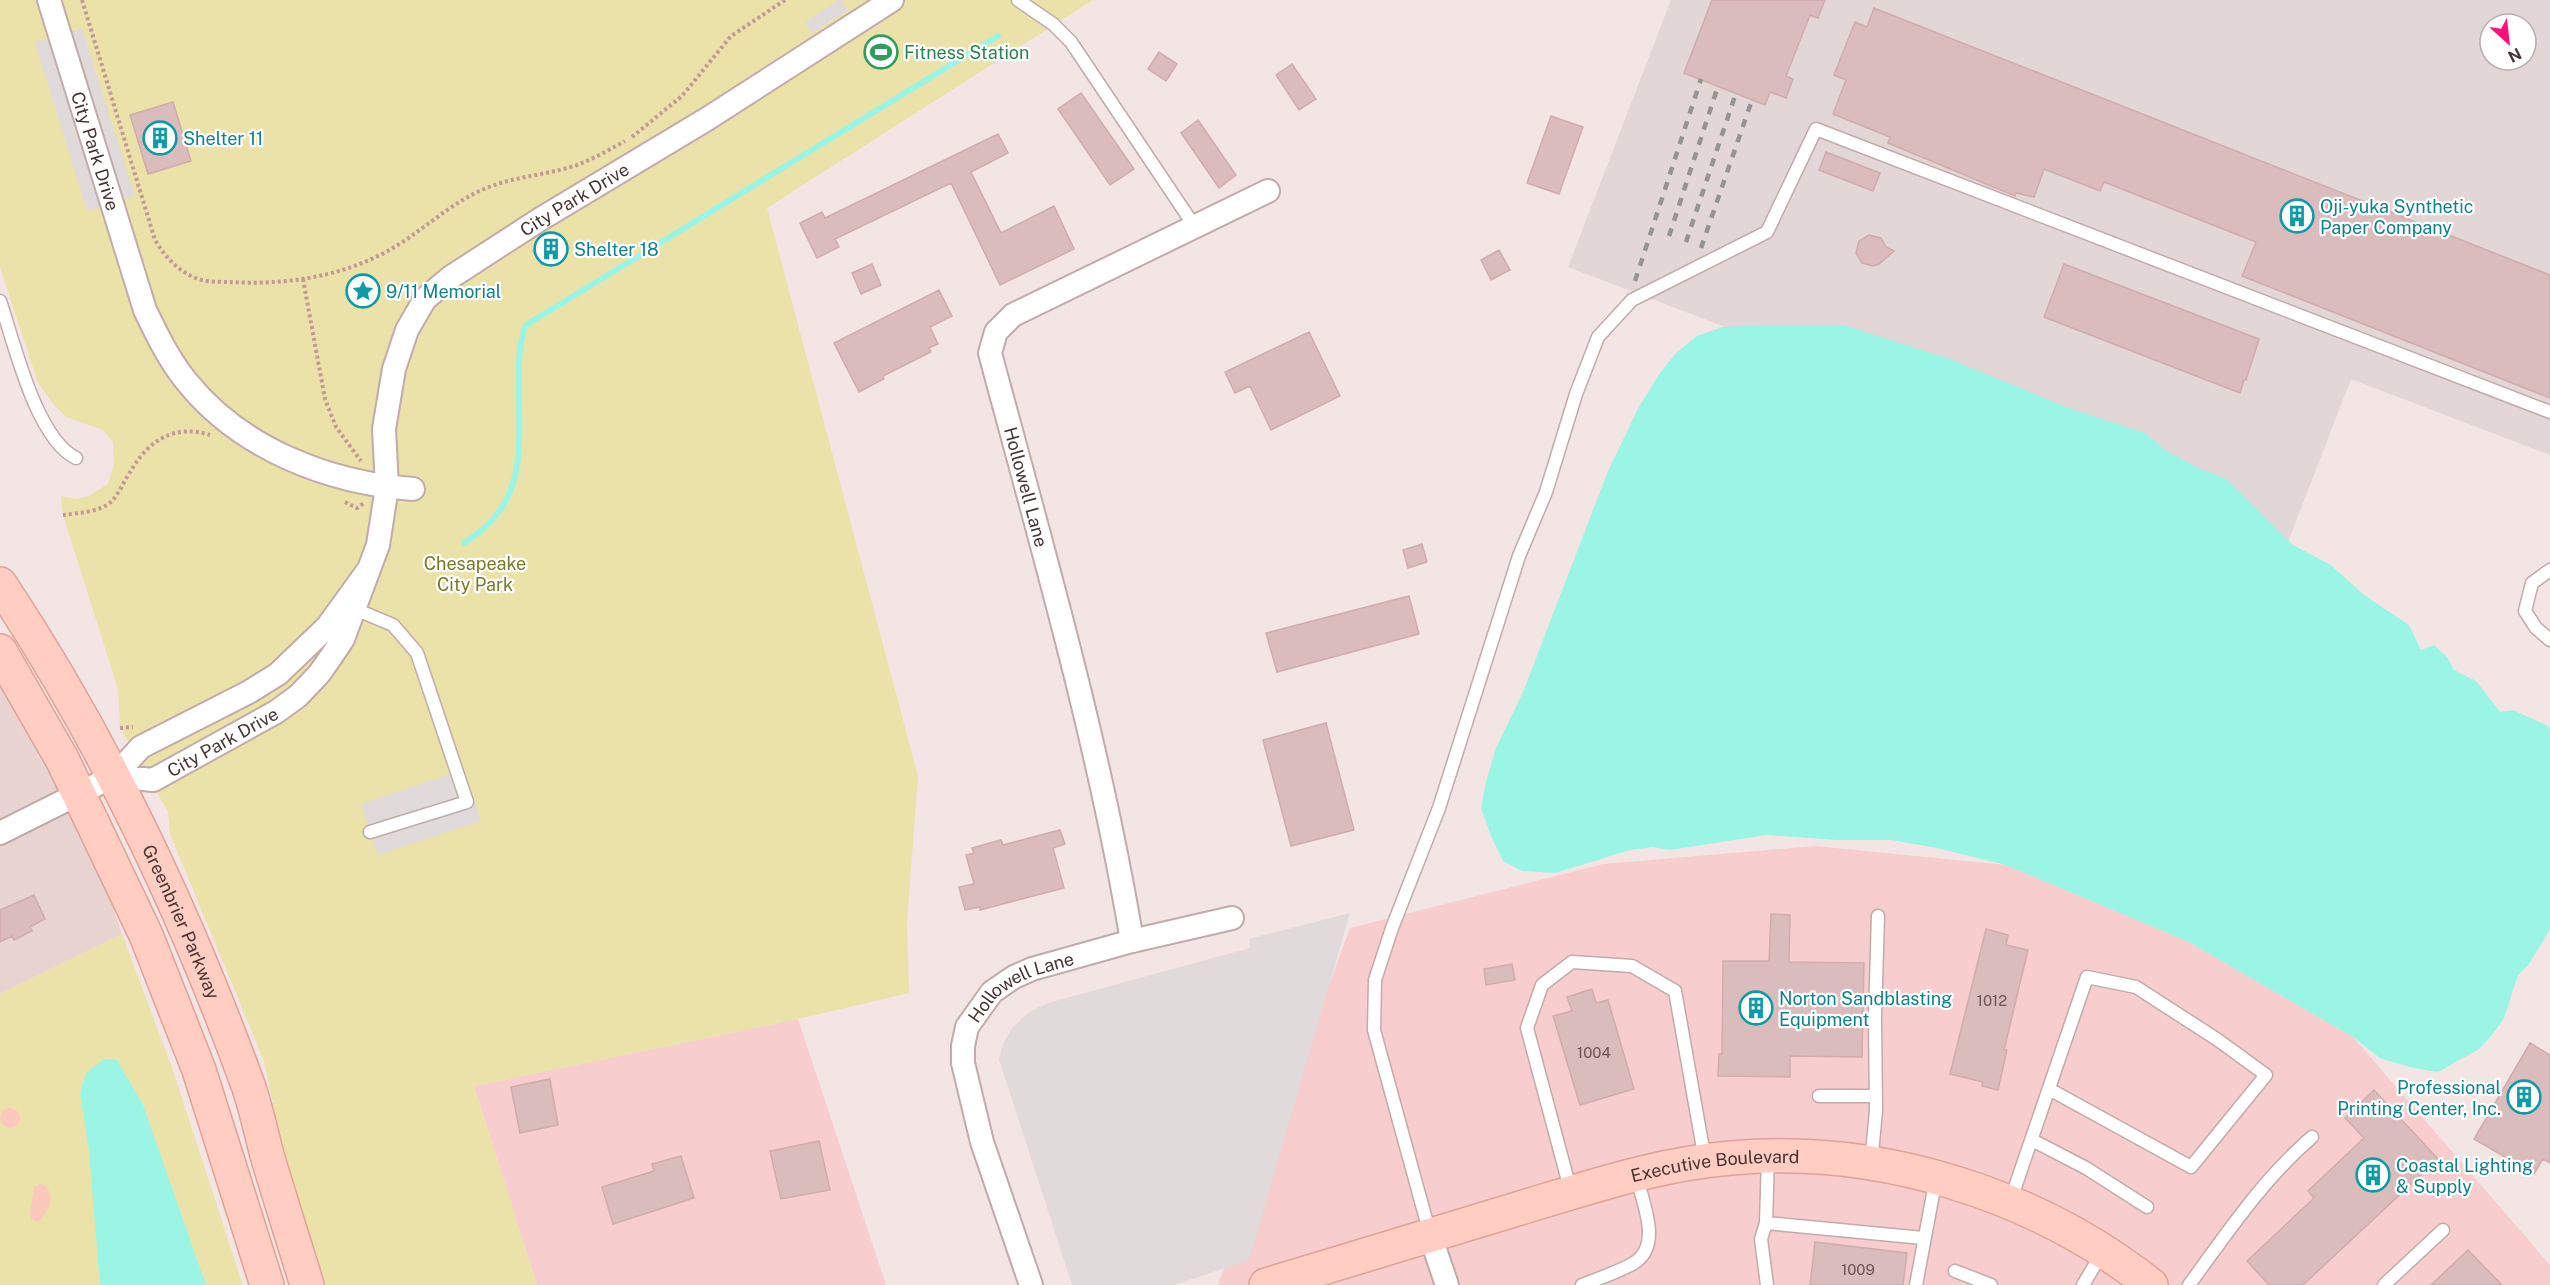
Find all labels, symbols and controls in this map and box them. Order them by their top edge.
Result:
north arrow [2478,12,2538,72]
sports icon: Fitness Station [863,34,899,70]
place label: Fitness Station [904,42,1029,63]
text: N [2505,44,2524,66]
street label: City Park Drive [67,89,124,213]
building icon: Shelter 11 [142,120,178,156]
place label: Shelter 11 [183,128,263,149]
street label: City Park Drive [516,158,633,240]
place label: Oji-yuka Synthetic Paper Company [2320,196,2474,238]
building icon: Oji-yuka Synthetic Paper Company [2279,198,2315,234]
building icon: Shelter 18 [533,231,569,267]
place label: Shelter 18 [574,239,659,260]
place icon: 9/11 Memorial [345,273,381,309]
place label: 9/11 Memorial [386,281,501,302]
street label: Hollowell Lane [1000,424,1052,550]
park label: Chesapeake City Park [424,553,526,595]
street label: City Park Drive [163,702,282,781]
street label: Greenbrier Parkway [138,841,225,1002]
street label: Hollowell Lane [963,947,1076,1026]
place label: Norton Sandblasting Equipment [1779,988,1952,1030]
building icon: Norton Sandblasting Equipment [1738,990,1774,1026]
house number: 1012 [1977,992,2007,1009]
house number: 1004 [1577,1044,1611,1061]
place label: Professional Printing Center, Inc. [2337,1077,2501,1119]
building icon: Professional Printing Center, Inc. [2506,1079,2542,1115]
street label: Executive Boulevard [1628,1145,1800,1186]
place label: Coastal Lighting & Supply [2396,1155,2533,1197]
building icon: Coastal Lighting & Supply [2355,1157,2391,1193]
house number: 1009 [1841,1261,1875,1278]

